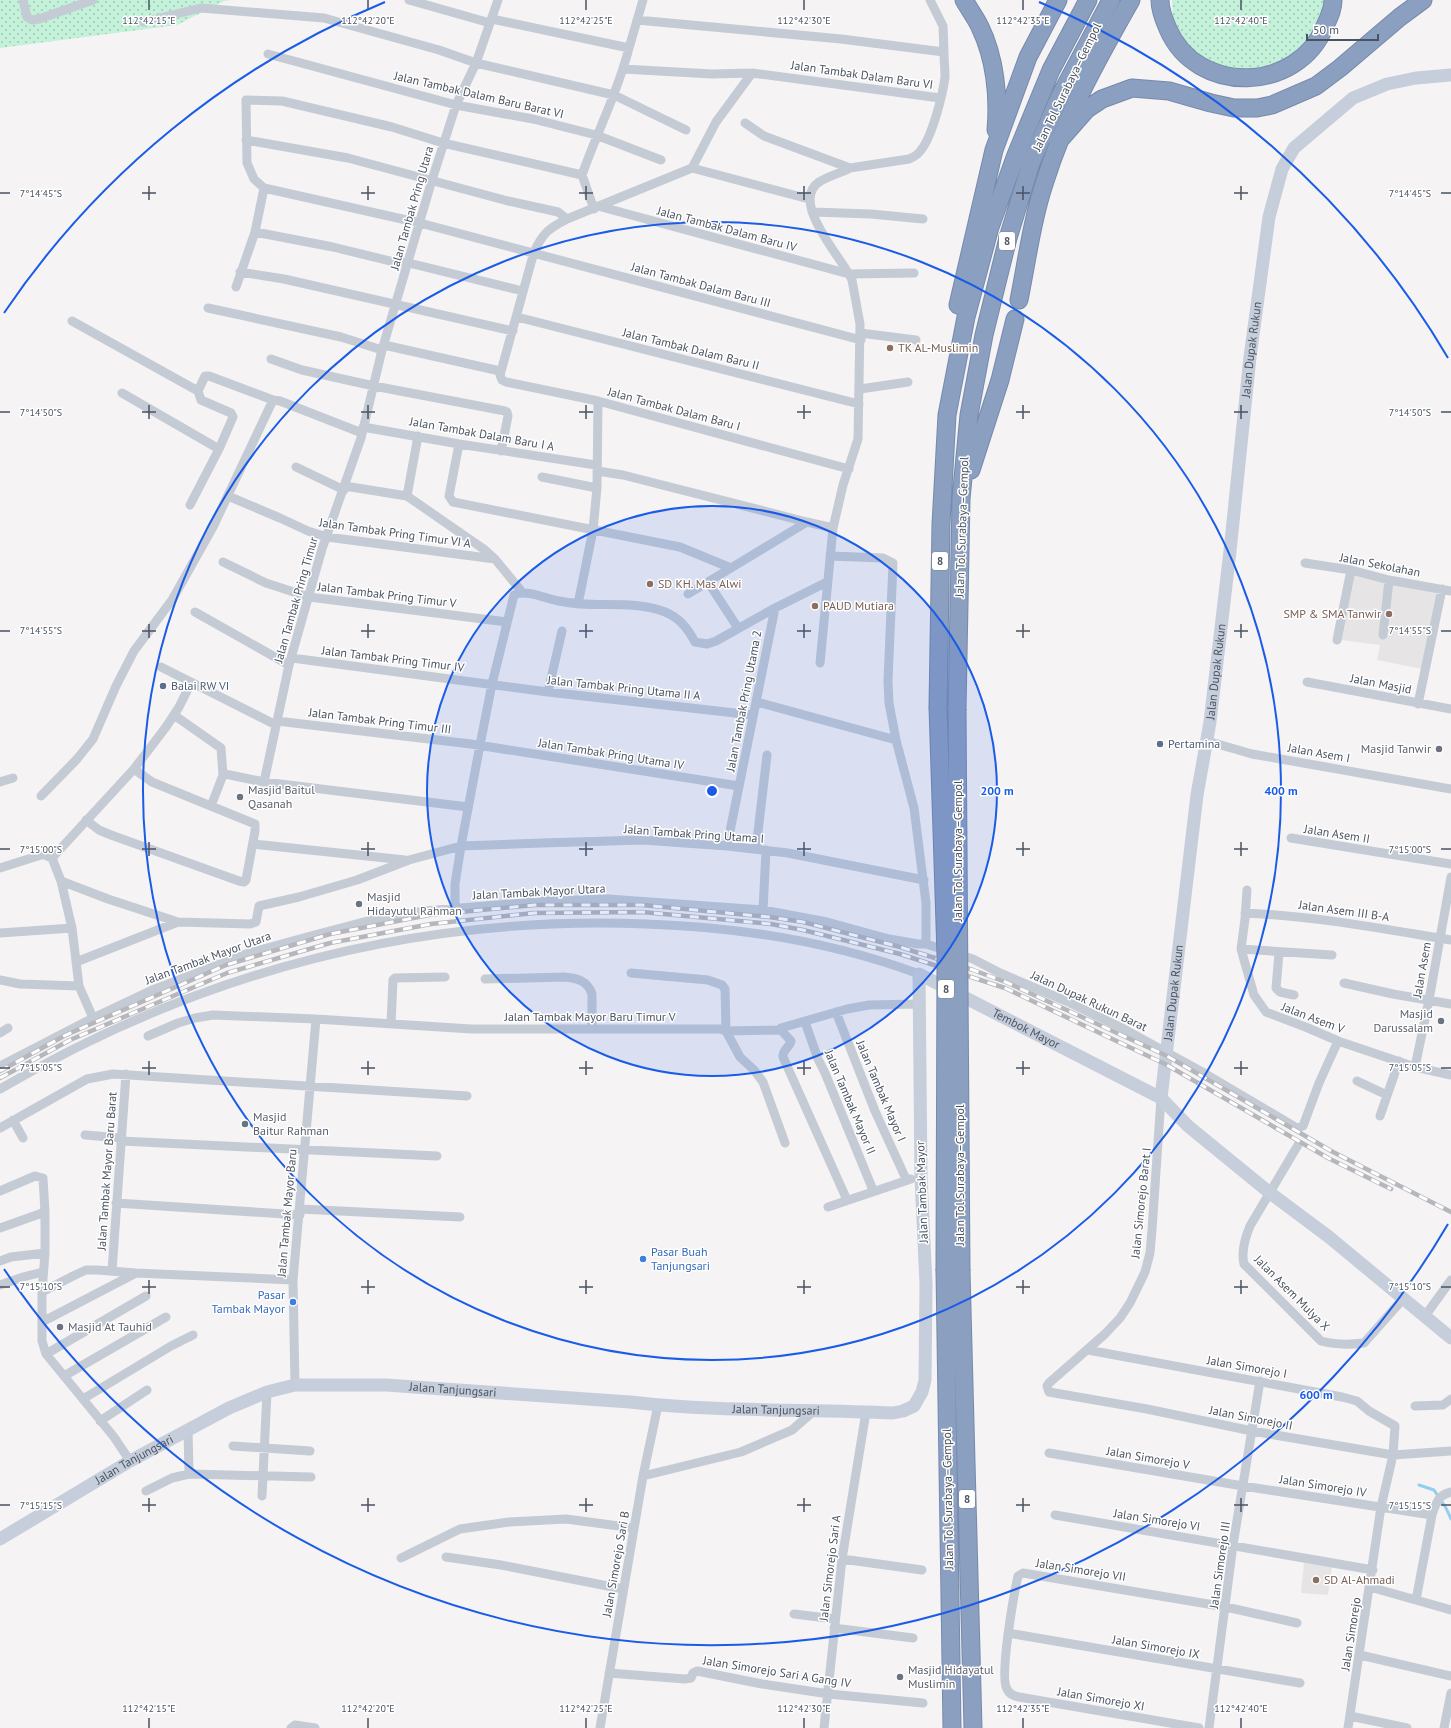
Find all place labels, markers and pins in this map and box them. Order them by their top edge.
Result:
place label: TK AL-Muslimin [898,340,978,355]
marker: TK AL-Muslimin [885,343,895,353]
place label: SD KH. Mas Alwi [658,576,742,591]
marker: SD KH. Mas Alwi [645,579,655,589]
place label: PAUD Mutiara [823,598,894,613]
marker: PAUD Mutiara [810,601,820,611]
place label: SMP & SMA Tanwir [1283,606,1381,621]
marker: SMP & SMA Tanwir [1384,609,1394,619]
place label: Balai RW VI [171,678,229,693]
marker: Balai RW VI [158,681,168,691]
place label: Pertamina [1168,736,1220,751]
marker: Pertamina [1155,739,1165,749]
place label: Masjid Tanwir [1361,741,1431,756]
marker: Masjid Tanwir [1434,744,1444,754]
place label: Masjid Baitul Qasanah [248,782,315,811]
centre of rings [705,784,719,798]
marker: Masjid Baitul Qasanah [235,792,245,802]
place label: Masjid Hidayutul Rahman [367,889,462,918]
marker: Masjid Hidayutul Rahman [354,899,364,909]
place label: Masjid Darussalam [1373,1006,1433,1035]
marker: Masjid Darussalam [1436,1016,1446,1026]
place label: Masjid Baitur Rahman [253,1109,329,1138]
marker: Masjid Baitur Rahman [240,1119,250,1129]
place label: Pasar Buah Tanjungsari [651,1244,710,1273]
marker: Pasar Buah Tanjungsari [638,1254,648,1264]
place label: Pasar Tambak Mayor [211,1287,285,1316]
marker: Pasar Tambak Mayor [288,1297,298,1307]
place label: Masjid At Tauhid [68,1319,152,1334]
marker: Masjid At Tauhid [55,1322,65,1332]
place label: SD Al-Ahmadi [1324,1572,1395,1587]
marker: SD Al-Ahmadi [1311,1575,1321,1585]
place label: Masjid Hidayatul Muslimin [908,1662,994,1691]
marker: Masjid Hidayatul Muslimin [895,1672,905,1682]

